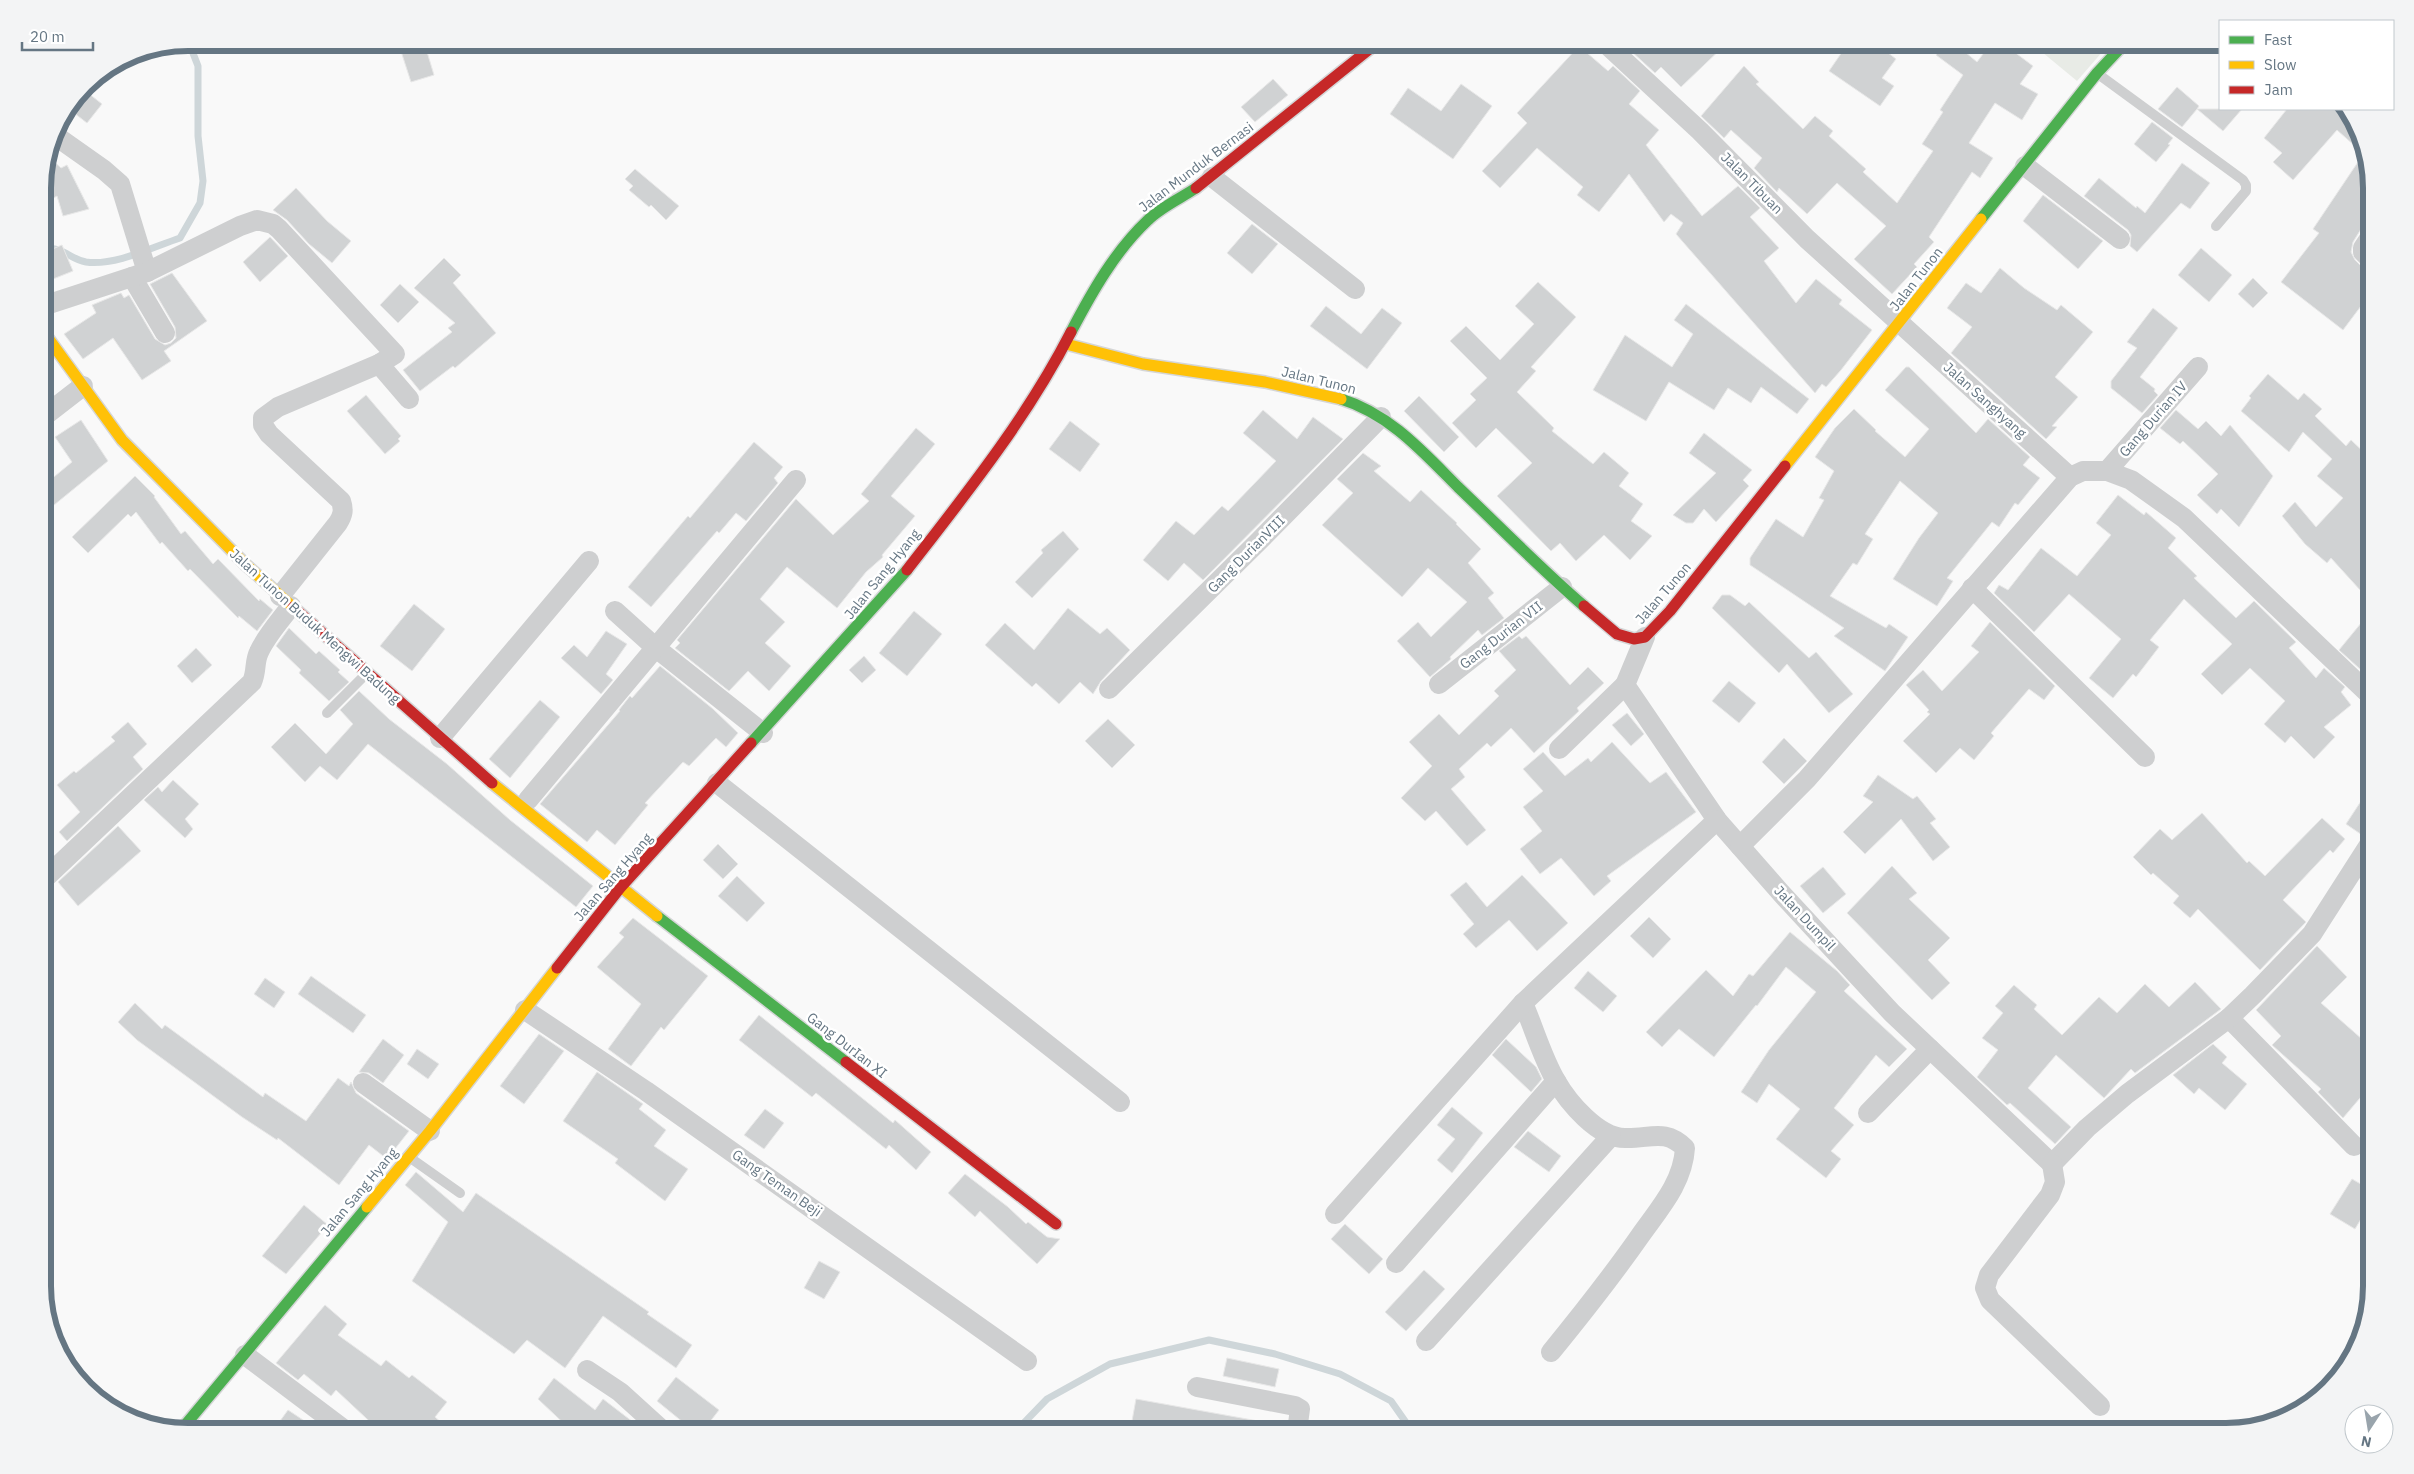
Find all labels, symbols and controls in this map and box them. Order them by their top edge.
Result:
scale bar [22,20,94,52]
legend [2219,20,2394,110]
text: 20 m [30,27,65,46]
text: Fast [2264,30,2292,49]
text: Slow [2264,55,2297,74]
text: Jam [2264,80,2293,99]
street label: Jalan Munduk Bernasi [1135,118,1257,216]
street label: Jalan Tibuan [1717,148,1787,218]
street label: Jalan Tunon [1885,243,1947,315]
street label: Jalan Sanghyang [1940,358,2031,442]
street label: Jalan Tunon [1280,362,1358,398]
street label: Gang Durian IV [2115,377,2191,461]
street label: Gang DurianVIII [1204,512,1288,596]
street label: Jalan Sang Hyang [840,525,924,623]
street label: Jalan Tunon Buduk Mengwi Badung [226,545,404,708]
street label: Jalan Tunon [1631,558,1695,628]
street label: Gang Durian VII [1456,597,1546,673]
street label: Jalan Sang Hyang [570,829,657,925]
street label: Jalan Dumpil [1770,882,1840,954]
street label: Gang DurIan XI [803,1008,891,1082]
street label: Jalan Sang Hyang [316,1143,402,1240]
street label: Gang Teman Beji [729,1145,825,1221]
north arrow [2344,1404,2394,1454]
text: N [2359,1432,2373,1452]

